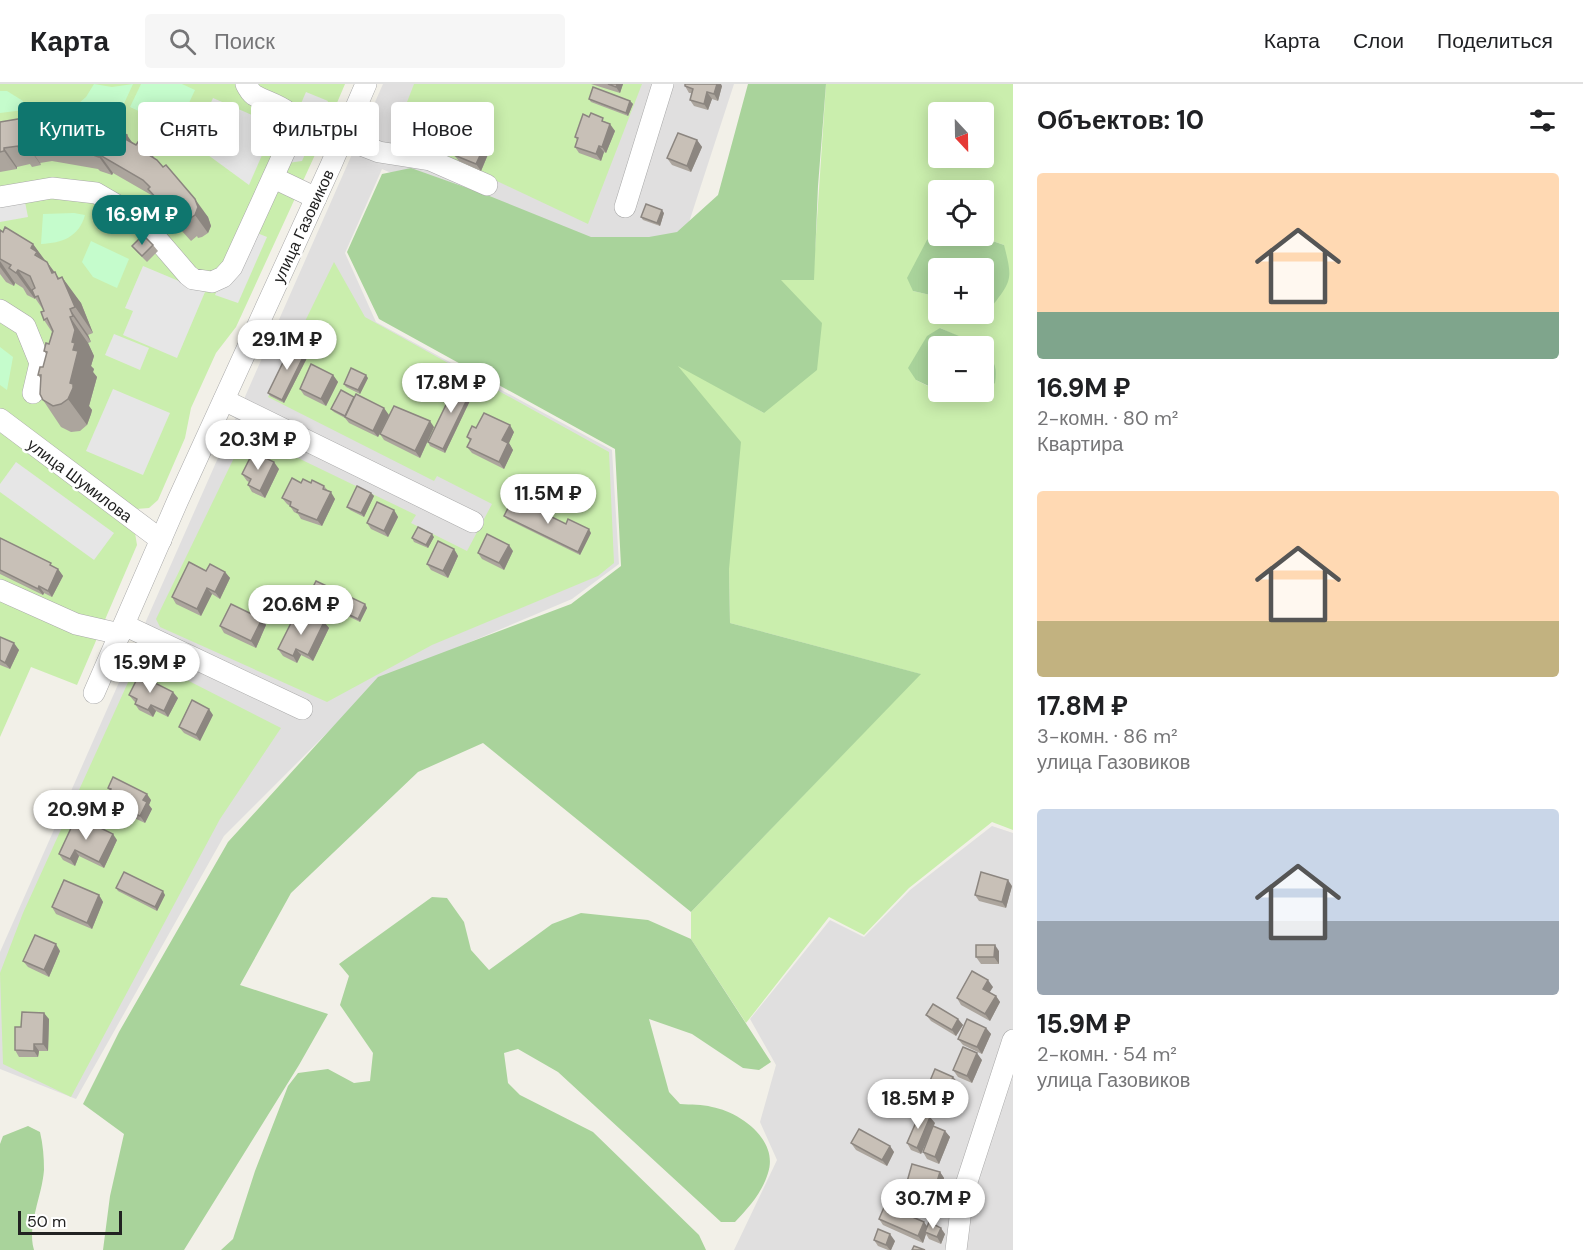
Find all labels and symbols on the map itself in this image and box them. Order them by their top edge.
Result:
north arrow [928,102,994,168]
street label: улица Газовиков [268,166,339,286]
pin: 16.9M ₽ [87,195,197,246]
pin: 29.1M ₽ [232,320,342,371]
pin: 17.8M ₽ [396,363,506,414]
pin: 20.3M ₽ [203,420,313,471]
street label: улица Шумилова [23,434,137,527]
pin: 11.5M ₽ [493,474,603,525]
pin: 20.6M ₽ [246,585,356,636]
pin: 15.9M ₽ [95,643,205,694]
pin: 20.9M ₽ [31,790,141,841]
pin: 18.5M ₽ [863,1079,973,1130]
pin: 30.7M ₽ [878,1179,988,1230]
scale bar [18,1208,122,1236]

